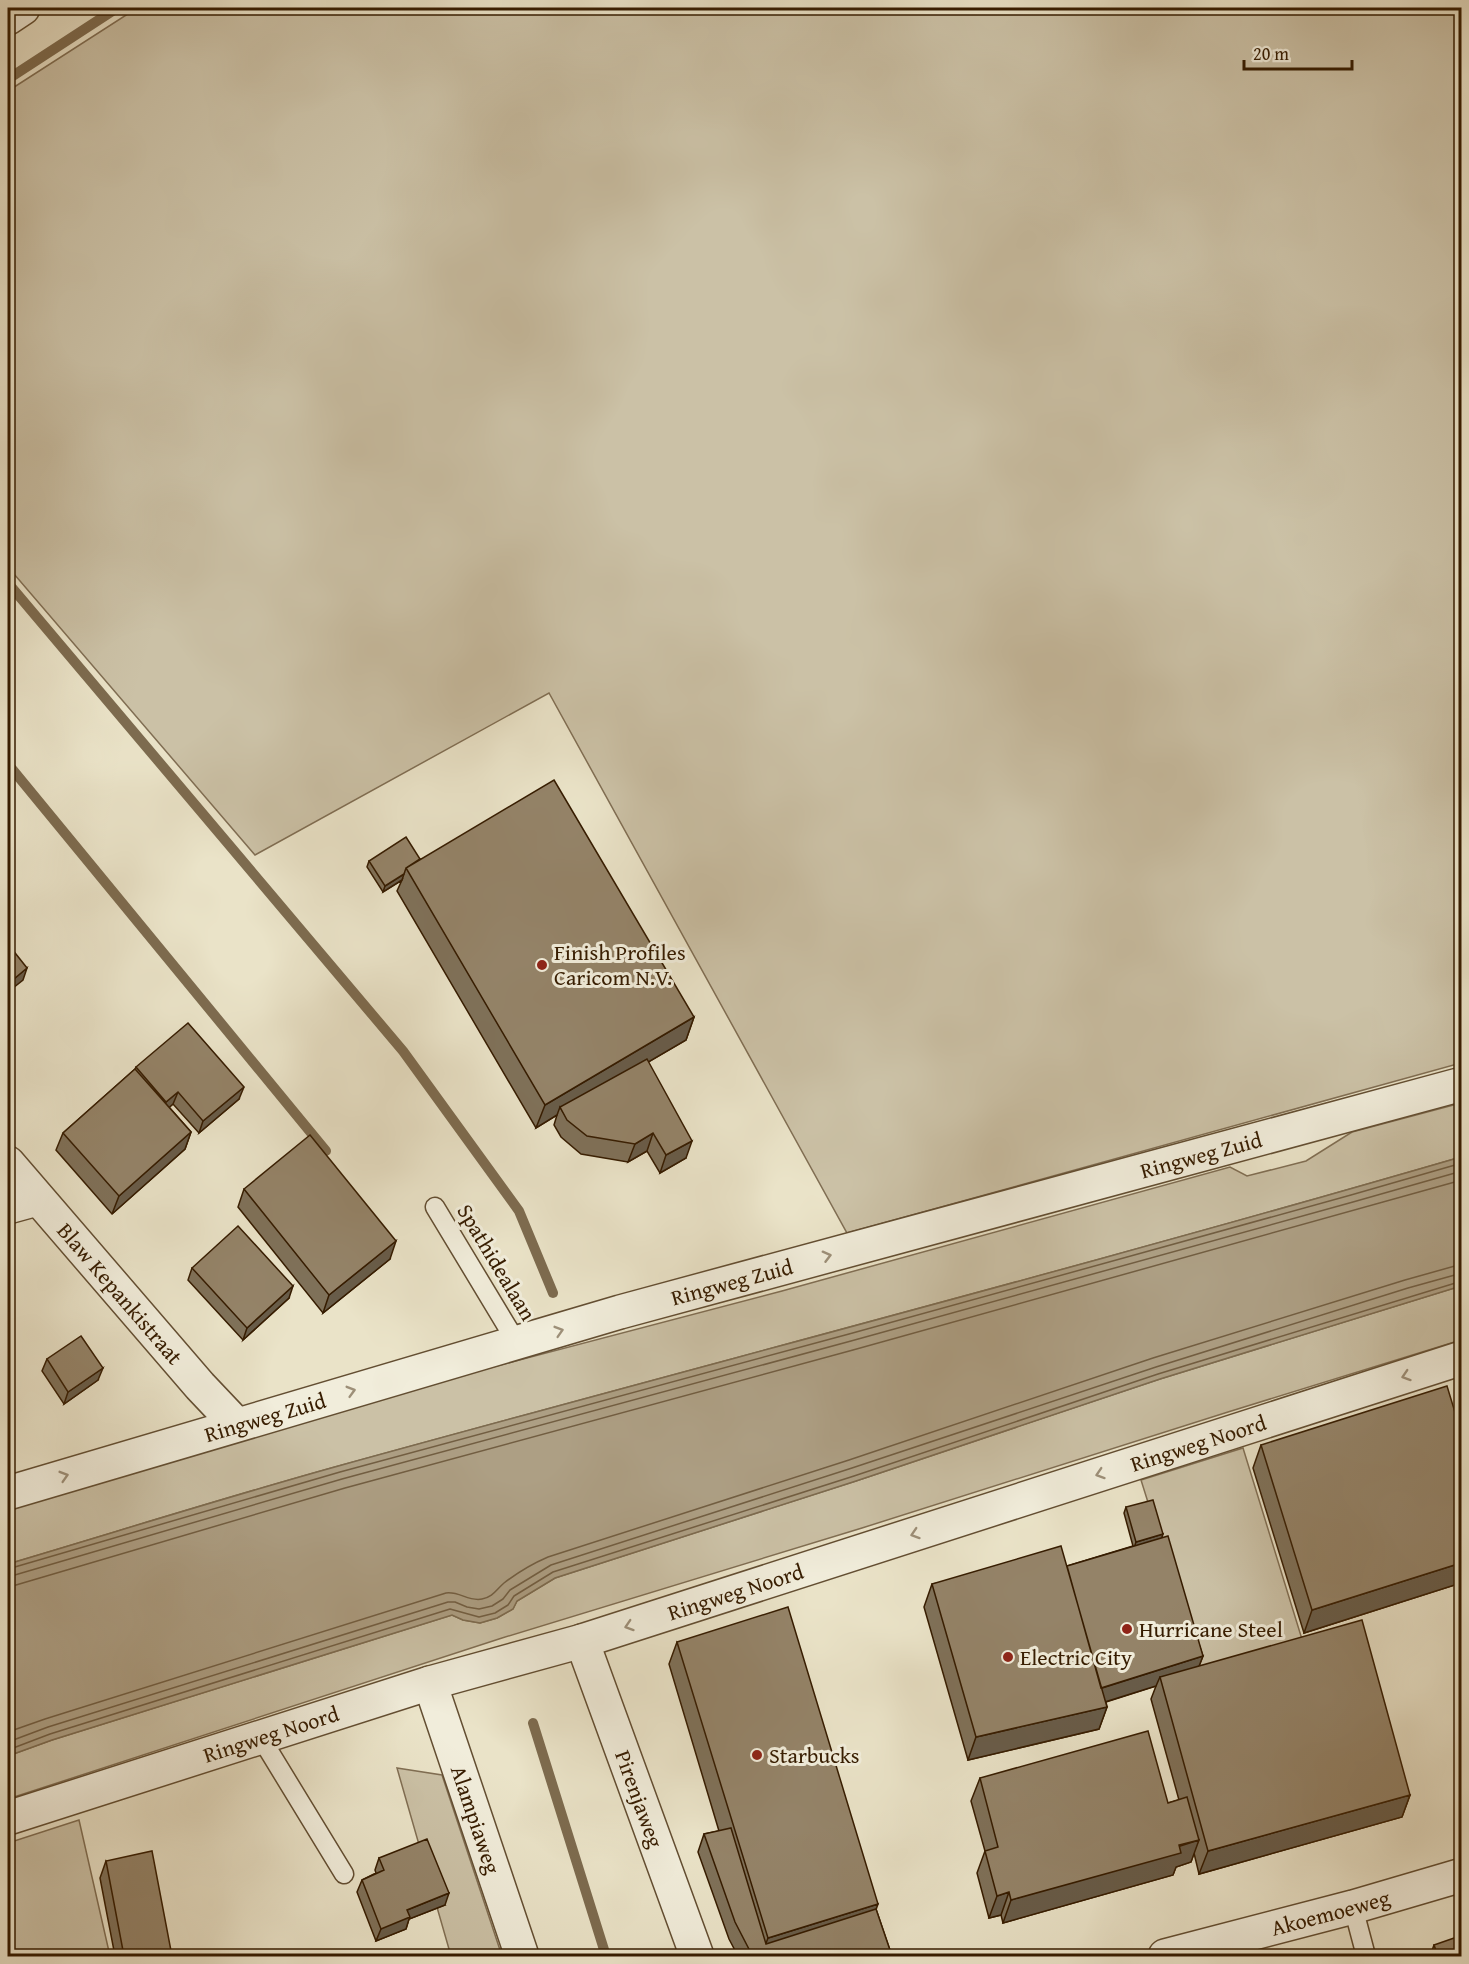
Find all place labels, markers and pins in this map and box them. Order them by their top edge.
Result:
place label: Finish Profiles Caricom N.V. [554,936,686,993]
marker: Finish Profiles Caricom N.V. [535,958,549,972]
place label: Hurricane Steel [1139,1613,1283,1645]
marker: Hurricane Steel [1120,1622,1134,1636]
place label: Electric City [1020,1641,1132,1673]
marker: Electric City [1001,1650,1015,1664]
place label: Starbucks [769,1739,860,1771]
marker: Starbucks [750,1748,764,1762]

